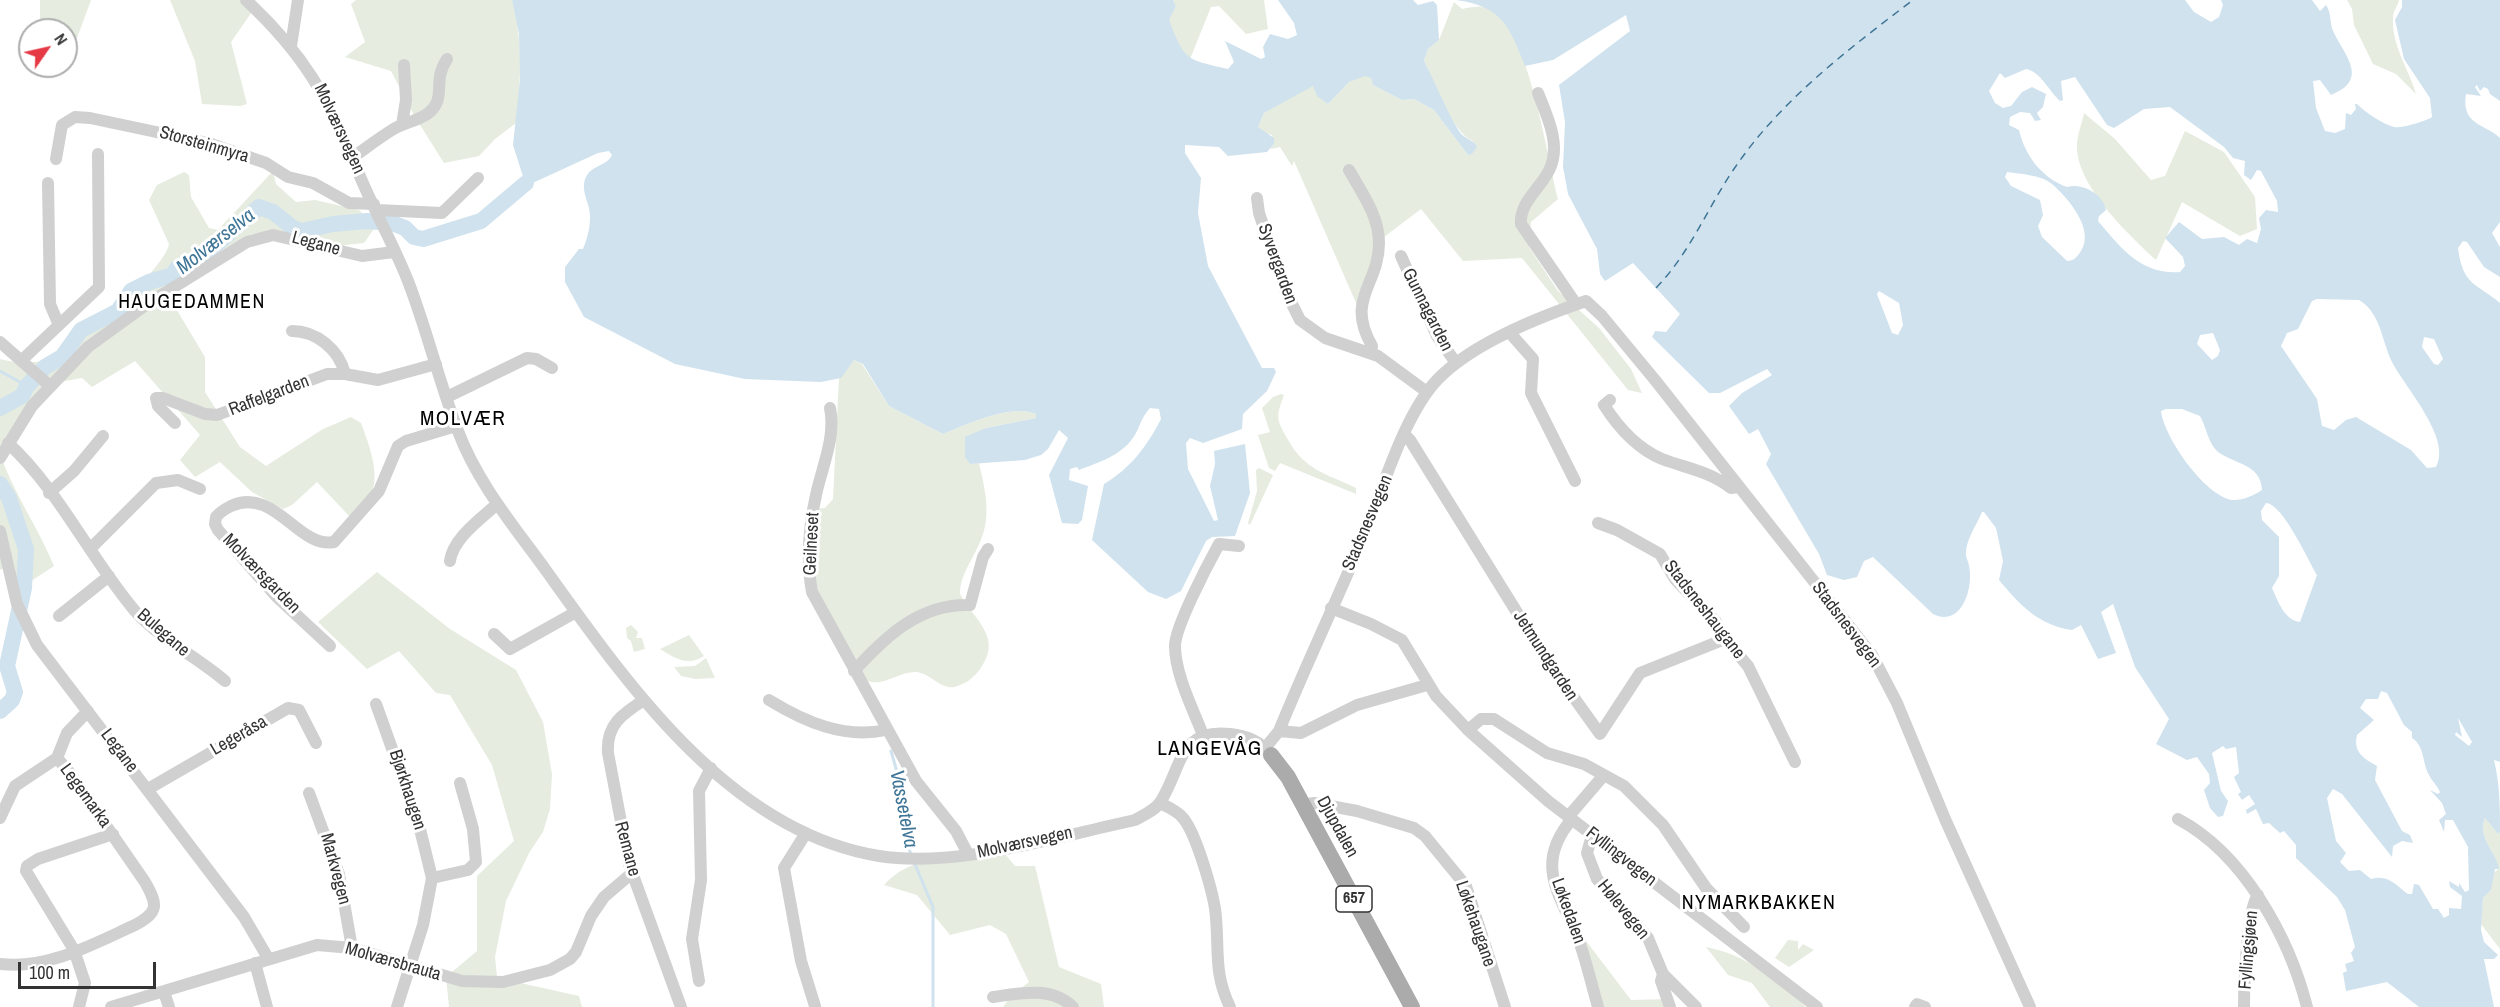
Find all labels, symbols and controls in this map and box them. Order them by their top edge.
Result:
north arrow [18,18,78,78]
text: N [49,29,73,49]
street label: Molværsvegen [309,81,369,177]
street label: Storsteinmyra [157,122,251,168]
water label: Molværselva [172,204,260,280]
street label: Syvergarden [1253,221,1301,307]
street label: Legane [289,227,343,261]
street label: Gunnagarden [1397,265,1457,355]
district label: HAUGEDAMMEN [118,291,266,315]
street label: Raffelgarden [226,371,312,421]
district label: MOLVÆR [420,406,506,432]
street label: Stadsnesvegen [1338,472,1398,574]
street label: Geilneset [800,512,824,576]
street label: Molværsgarden [218,530,304,618]
street label: Stadsneshaugane [1659,556,1749,664]
street label: Stadsnesvegen [1807,578,1885,672]
street label: Bulegane [132,604,194,662]
street label: Jetmundgarden [1508,607,1582,705]
street label: Legeråsa [207,711,271,761]
street label: Legane [96,725,142,777]
district label: LANGEVÅG [1157,736,1263,762]
street label: Bjørkhaugen [384,747,430,833]
street label: Legemarka [55,760,115,832]
water label: Vassetelva [884,768,922,850]
street label: Djupdalen [1311,793,1363,861]
street label: Remane [609,819,645,879]
street label: Molværsvegen [975,822,1075,864]
street label: Fyllingvegen [1581,823,1661,891]
street label: Markvegen [315,831,355,907]
street label: Løkedalen [1546,875,1590,947]
street label: Hølevegen [1592,876,1654,944]
street label: Løkehaugane [1450,878,1500,970]
road number: 657 [1336,886,1372,912]
district label: NYMARKBAKKEN [1682,892,1836,916]
street label: Fyllingsjøen [2235,910,2263,990]
street label: Molværsbrauta [343,938,443,986]
scale bar [21,950,159,988]
text: 100 m [29,960,70,985]

